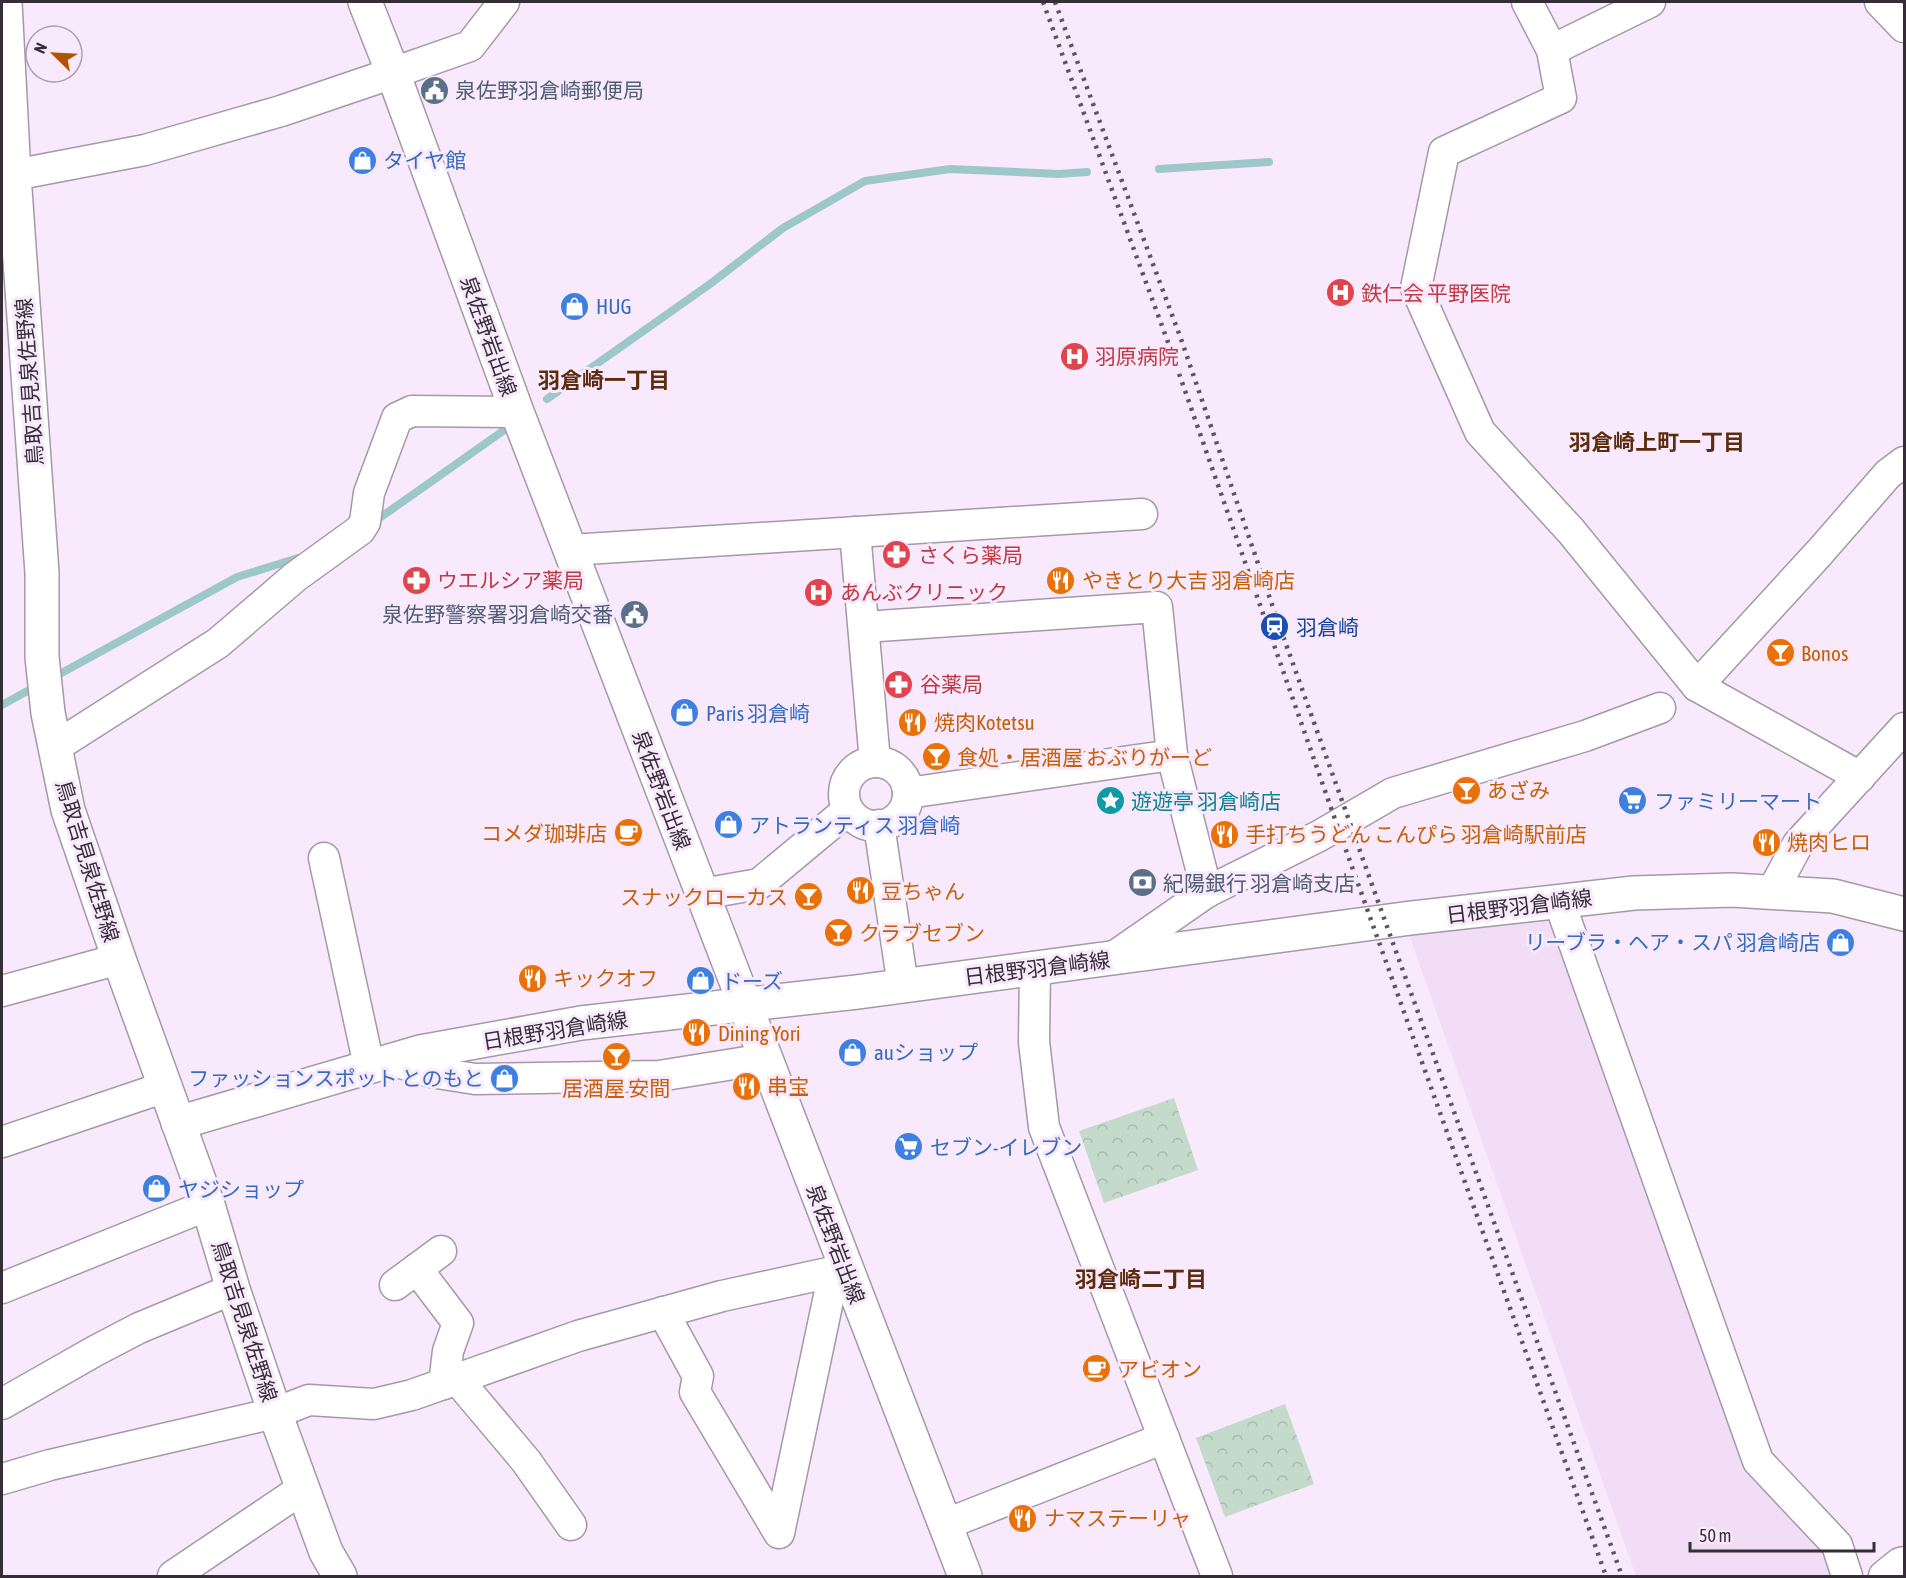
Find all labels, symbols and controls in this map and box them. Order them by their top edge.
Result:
north arrow [24,24,84,84]
text: N [30,40,50,56]
public building icon: 泉佐野羽倉崎郵便局 [418,74,450,106]
place label: 泉佐野羽倉崎郵便局 [455,78,644,102]
shop icon: タイヤ館 [346,144,378,176]
place label: タイヤ館 [383,148,466,172]
street label: 泉佐野岩出線 [456,273,522,399]
hospital icon: 鉄仁会 平野医院 [1324,277,1356,309]
place label: 鉄仁会 平野医院 [1361,281,1511,305]
shop icon: HUG [559,290,591,322]
place label: HUG [596,294,632,318]
street label: 鳥取吉見泉佐野線 [11,297,47,467]
hospital icon: 羽原病院 [1058,340,1090,372]
place label: 羽原病院 [1095,344,1179,368]
district label: 羽倉崎一丁目 [538,367,670,393]
district label: 羽倉崎上町一丁目 [1569,429,1745,455]
pharmacy icon: さくら薬局 [881,539,913,571]
place label: さくら薬局 [918,543,1023,567]
pharmacy icon: ウエルシア薬局 [400,564,432,596]
restaurant icon: やきとり大吉 羽倉崎店 [1045,564,1077,596]
place label: ウエルシア薬局 [437,568,584,592]
place label: やきとり大吉 羽倉崎店 [1082,568,1295,592]
hospital icon: あんぶクリニック [803,576,835,608]
place label: あんぶクリニック [840,580,1008,604]
public building icon: 泉佐野警察署羽倉崎交番 [618,598,650,630]
place label: 泉佐野警察署羽倉崎交番 [382,602,613,626]
station icon: 羽倉崎 [1259,611,1291,643]
place label: 羽倉崎 [1296,615,1359,639]
bar icon: Bonos [1764,637,1796,669]
place label: Bonos [1801,641,1848,665]
pharmacy icon: 谷薬局 [883,668,915,700]
place label: 谷薬局 [920,672,983,696]
shop icon: Paris 羽倉崎 [669,697,701,729]
place label: Paris 羽倉崎 [706,701,810,725]
restaurant icon: 焼肉Kotetsu [897,706,929,738]
place label: 焼肉Kotetsu [934,710,1035,734]
street label: 泉佐野岩出線 [628,727,696,853]
bar icon: 食処・居酒屋 おぶりがーど [920,741,952,773]
place label: 食処・居酒屋 おぶりがーど [957,745,1212,769]
bar icon: あざみ [1450,774,1482,806]
street label: 鳥取吉見泉佐野線 [52,777,124,945]
place label: あざみ [1487,778,1550,802]
place icon: 遊遊亭 羽倉崎店 [1094,785,1126,817]
supermarket icon: ファミリーマート [1617,785,1649,817]
place label: 遊遊亭 羽倉崎店 [1131,789,1281,813]
place label: ファミリーマート [1654,789,1822,813]
shop icon: アトランティス 羽倉崎 [712,809,744,841]
place label: アトランティス 羽倉崎 [749,813,961,837]
cafe icon: コメダ珈琲店 [612,817,644,849]
restaurant icon: 手打ちうどん こんぴら 羽倉崎駅前店 [1208,818,1240,850]
place label: コメダ珈琲店 [481,821,607,845]
place label: 手打ちうどん こんぴら 羽倉崎駅前店 [1245,822,1587,846]
restaurant icon: 焼肉ヒロ [1750,826,1782,858]
place label: 焼肉ヒロ [1787,830,1871,854]
bank icon: 紀陽銀行 羽倉崎支店 [1126,867,1158,899]
place label: 紀陽銀行 羽倉崎支店 [1163,871,1355,895]
restaurant icon: 豆ちゃん [844,875,876,907]
place label: 豆ちゃん [881,879,965,903]
bar icon: スナックローカス [793,881,825,913]
place label: スナックローカス [620,885,788,909]
street label: 日根野羽倉崎線 [1445,885,1593,927]
bar icon: クラブセブン [822,917,854,949]
place label: クラブセブン [859,921,985,945]
shop icon: リーブラ・ヘア・スパ 羽倉崎店 [1825,926,1857,958]
place label: リーブラ・ヘア・スパ 羽倉崎店 [1524,930,1820,954]
street label: 日根野羽倉崎線 [963,947,1111,989]
restaurant icon: キックオフ [516,962,548,994]
shop icon: ドーズ [684,965,716,997]
place label: キックオフ [553,966,658,990]
place label: ドーズ [721,969,783,993]
street label: 日根野羽倉崎線 [481,1007,629,1053]
restaurant icon: Dining Yori [681,1017,713,1049]
place label: Dining Yori [718,1021,801,1045]
shop icon: auショップ [837,1036,869,1068]
place label: auショップ [874,1040,978,1064]
bar icon: 居酒屋 安間 [600,1041,632,1073]
shop icon: ファッションスポット とのもと [489,1062,521,1094]
place label: ファッションスポット とのもと [188,1066,484,1090]
restaurant icon: 串宝 [730,1070,762,1102]
place label: 串宝 [767,1074,809,1098]
place label: 居酒屋 安間 [562,1076,670,1100]
supermarket icon: セブン-イレブン [893,1131,925,1163]
place label: セブン-イレブン [930,1135,1082,1159]
shop icon: ヤジショップ [141,1173,173,1205]
place label: ヤジショップ [178,1177,304,1201]
street label: 泉佐野岩出線 [802,1181,870,1307]
street label: 鳥取吉見泉佐野線 [208,1237,282,1405]
district label: 羽倉崎二丁目 [1075,1266,1207,1292]
cafe icon: アビオン [1081,1353,1113,1385]
place label: アビオン [1118,1357,1202,1381]
restaurant icon: ナマステーリャ [1007,1502,1039,1534]
place label: ナマステーリャ [1044,1506,1191,1530]
scale bar [1690,1515,1874,1553]
text: 50 m [1699,1525,1731,1546]

